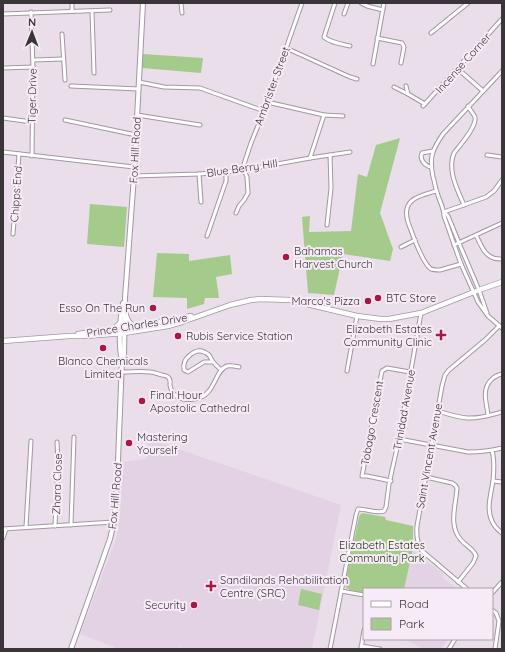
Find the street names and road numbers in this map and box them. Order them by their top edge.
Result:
street label: Incense Corner [432,29,494,96]
street label: Ambrister Street [251,44,293,127]
street label: Tiger Drive [25,68,39,124]
street label: Fox Hill Road [126,116,144,184]
street label: Blue Berry Hill [206,156,278,180]
street label: Chipps End [7,165,25,223]
street label: Prince Charles Drive [86,310,188,340]
street label: Trinidad Avenue [390,368,418,452]
street label: Tobago Crescent [358,379,386,467]
street label: Saint Vincent Avenue [413,402,445,510]
street label: Zhara Close [49,453,65,515]
street label: Fox Hill Road [105,462,125,530]

